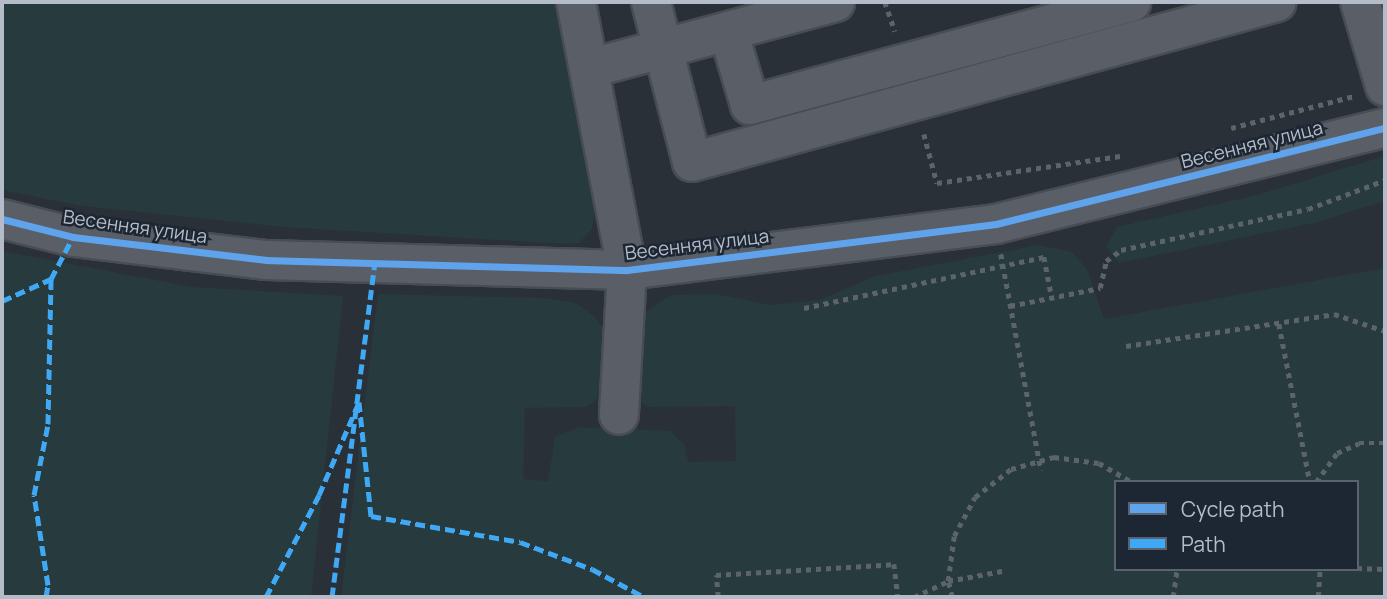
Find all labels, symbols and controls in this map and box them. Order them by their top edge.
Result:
street label: Весенняя улица [1179,116,1325,174]
street label: Весенняя улица [61,206,209,248]
street label: Весенняя улица [624,225,770,265]
legend [1114,480,1359,571]
text: Cycle path [1181,495,1284,523]
text: Path [1181,530,1226,558]

